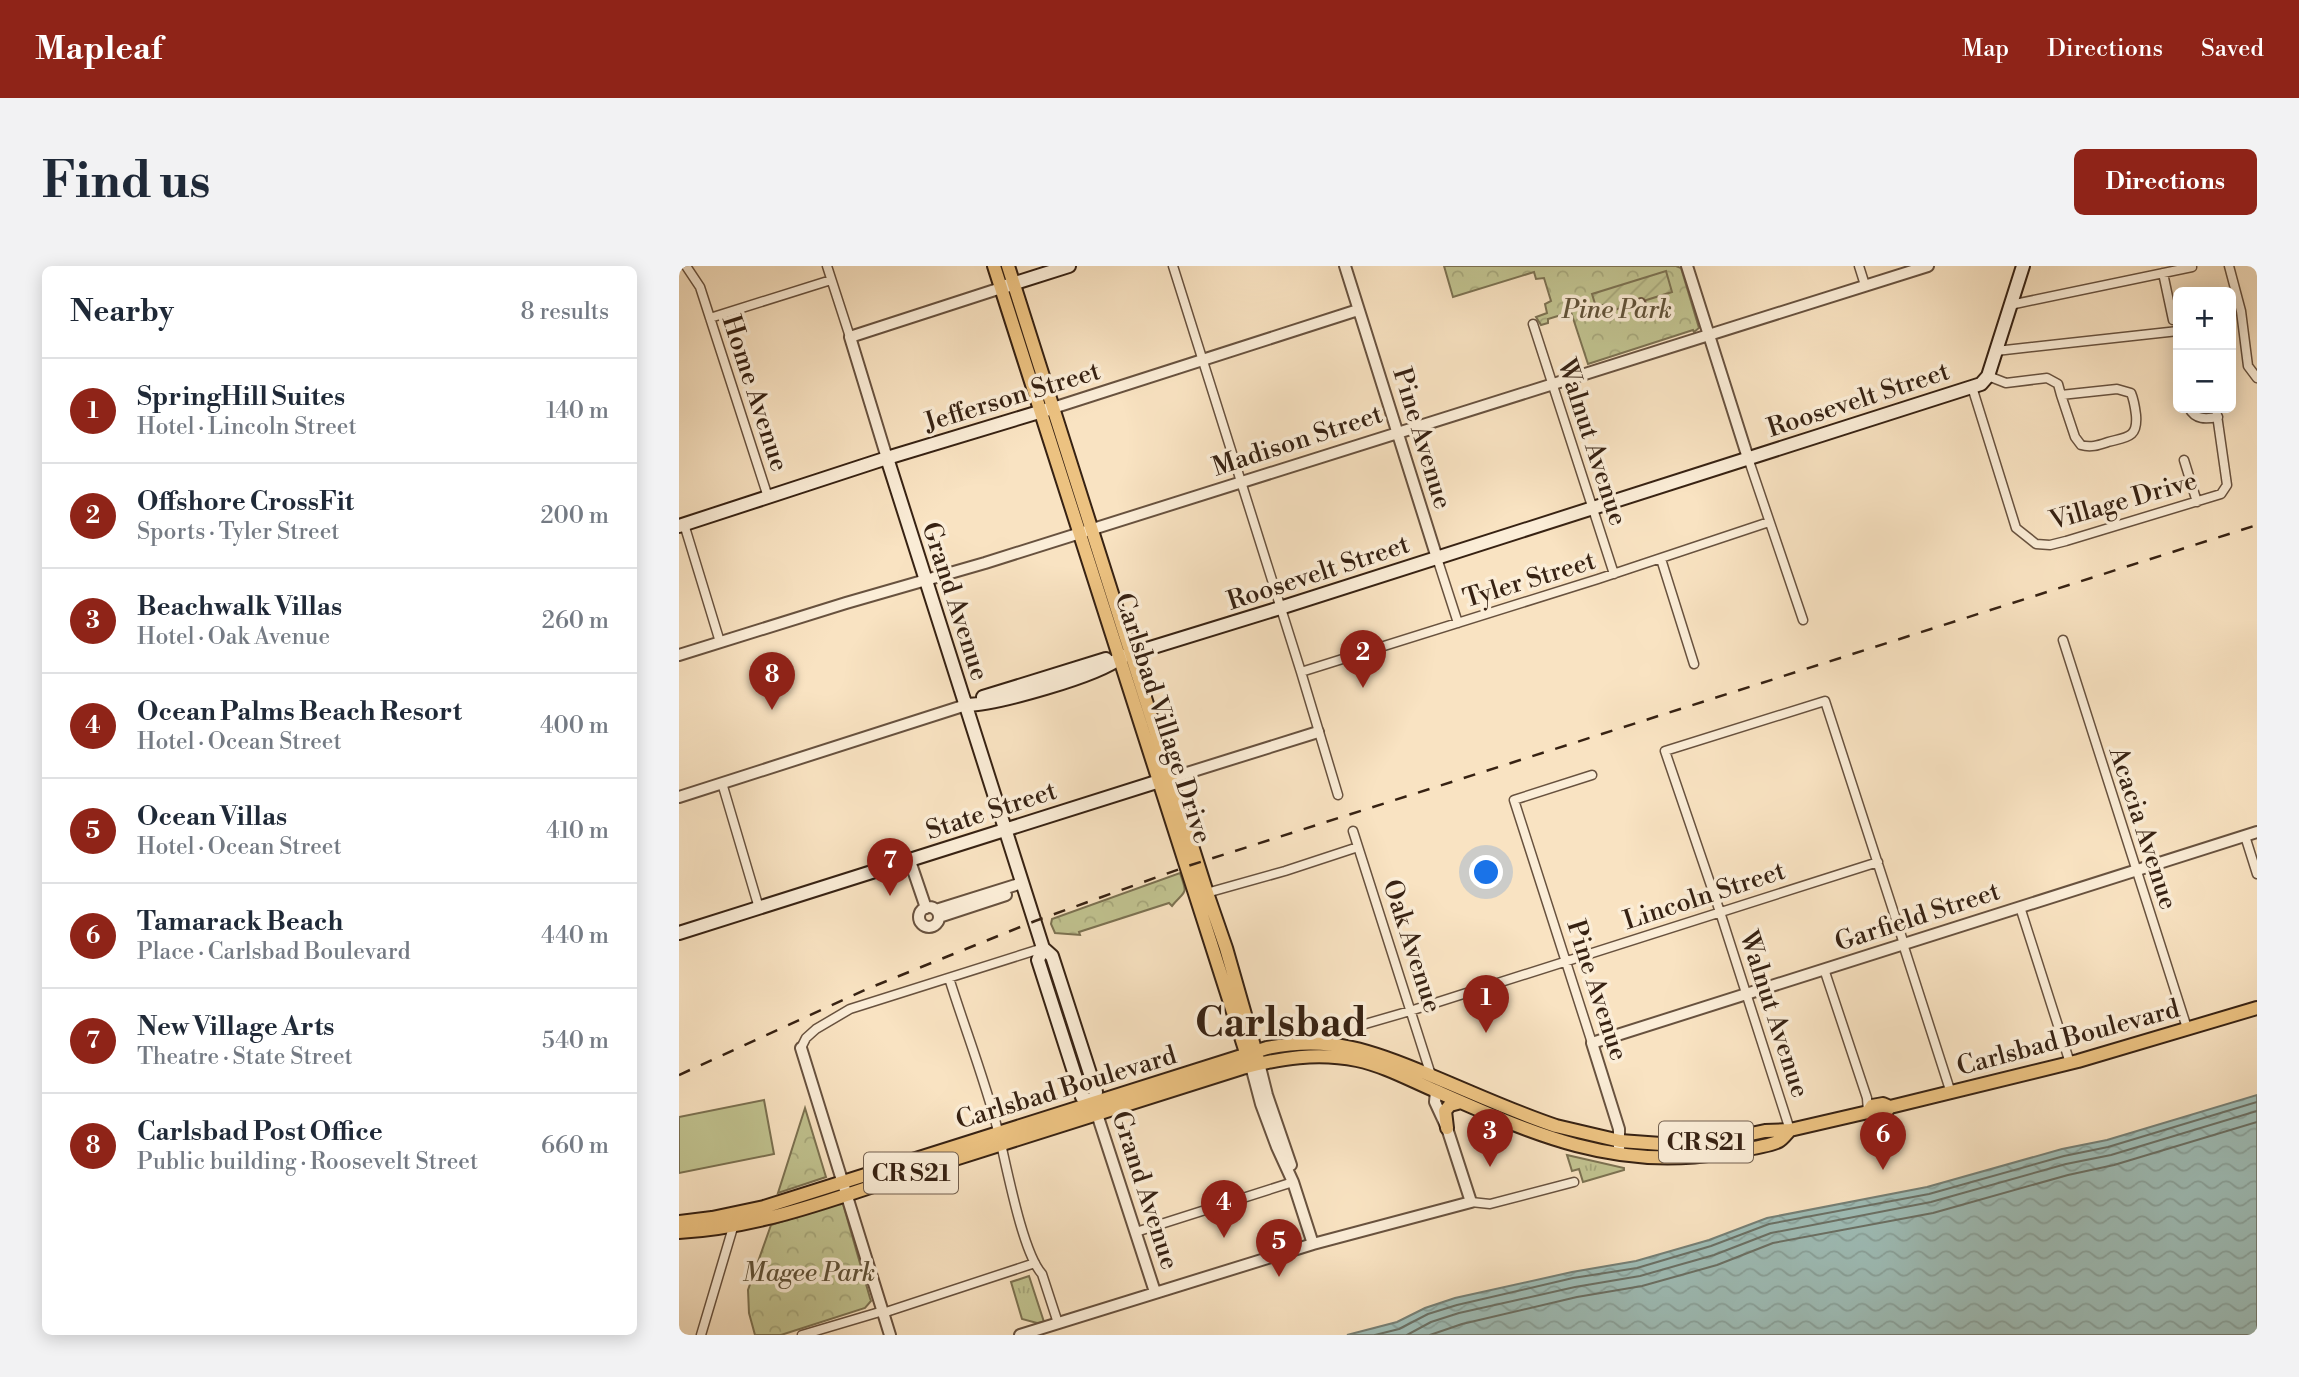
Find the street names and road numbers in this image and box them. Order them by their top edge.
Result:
street label: Home Avenue [715,311,795,475]
street label: Walnut Avenue [1550,354,1634,530]
street label: Jefferson Street [919,355,1104,439]
street label: Roosevelt Street [1763,355,1954,445]
street label: Pine Avenue [1385,364,1459,513]
street label: Madison Street [1208,398,1386,484]
street label: Village Drive [2045,465,2201,538]
street label: Grand Avenue [914,518,996,685]
street label: Roosevelt Street [1223,528,1414,618]
street label: Tyler Street [1459,545,1599,615]
street label: Carlsbad Village Drive [1107,589,1219,847]
street label: Acacia Avenue [2101,742,2184,914]
street label: State Street [922,775,1061,847]
street label: Lincoln Street [1619,855,1789,937]
street label: Garfield Street [1831,875,2004,959]
street label: Oak Avenue [1375,876,1449,1017]
street label: Pine Avenue [1559,916,1635,1065]
street label: Walnut Avenue [1732,926,1816,1102]
street label: Carlsbad Boulevard [1953,993,2183,1083]
street label: Carlsbad Boulevard [952,1039,1181,1137]
street label: Grand Avenue [1104,1107,1186,1274]
road number: CR S21 [1659,1122,1753,1162]
road number: CR S21 [864,1153,958,1194]

